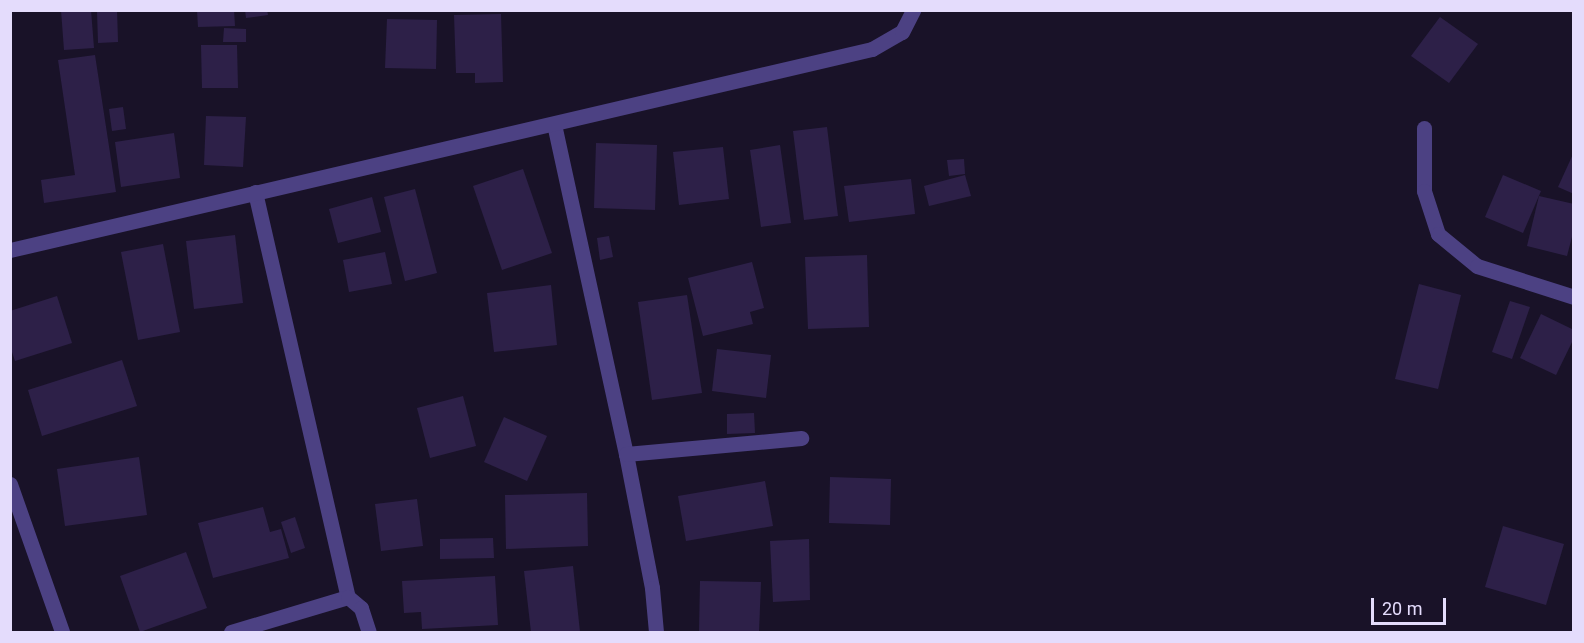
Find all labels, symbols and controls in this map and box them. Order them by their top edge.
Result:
scale bar [1374,586,1449,624]
text: 20 m [1382,598,1422,619]

